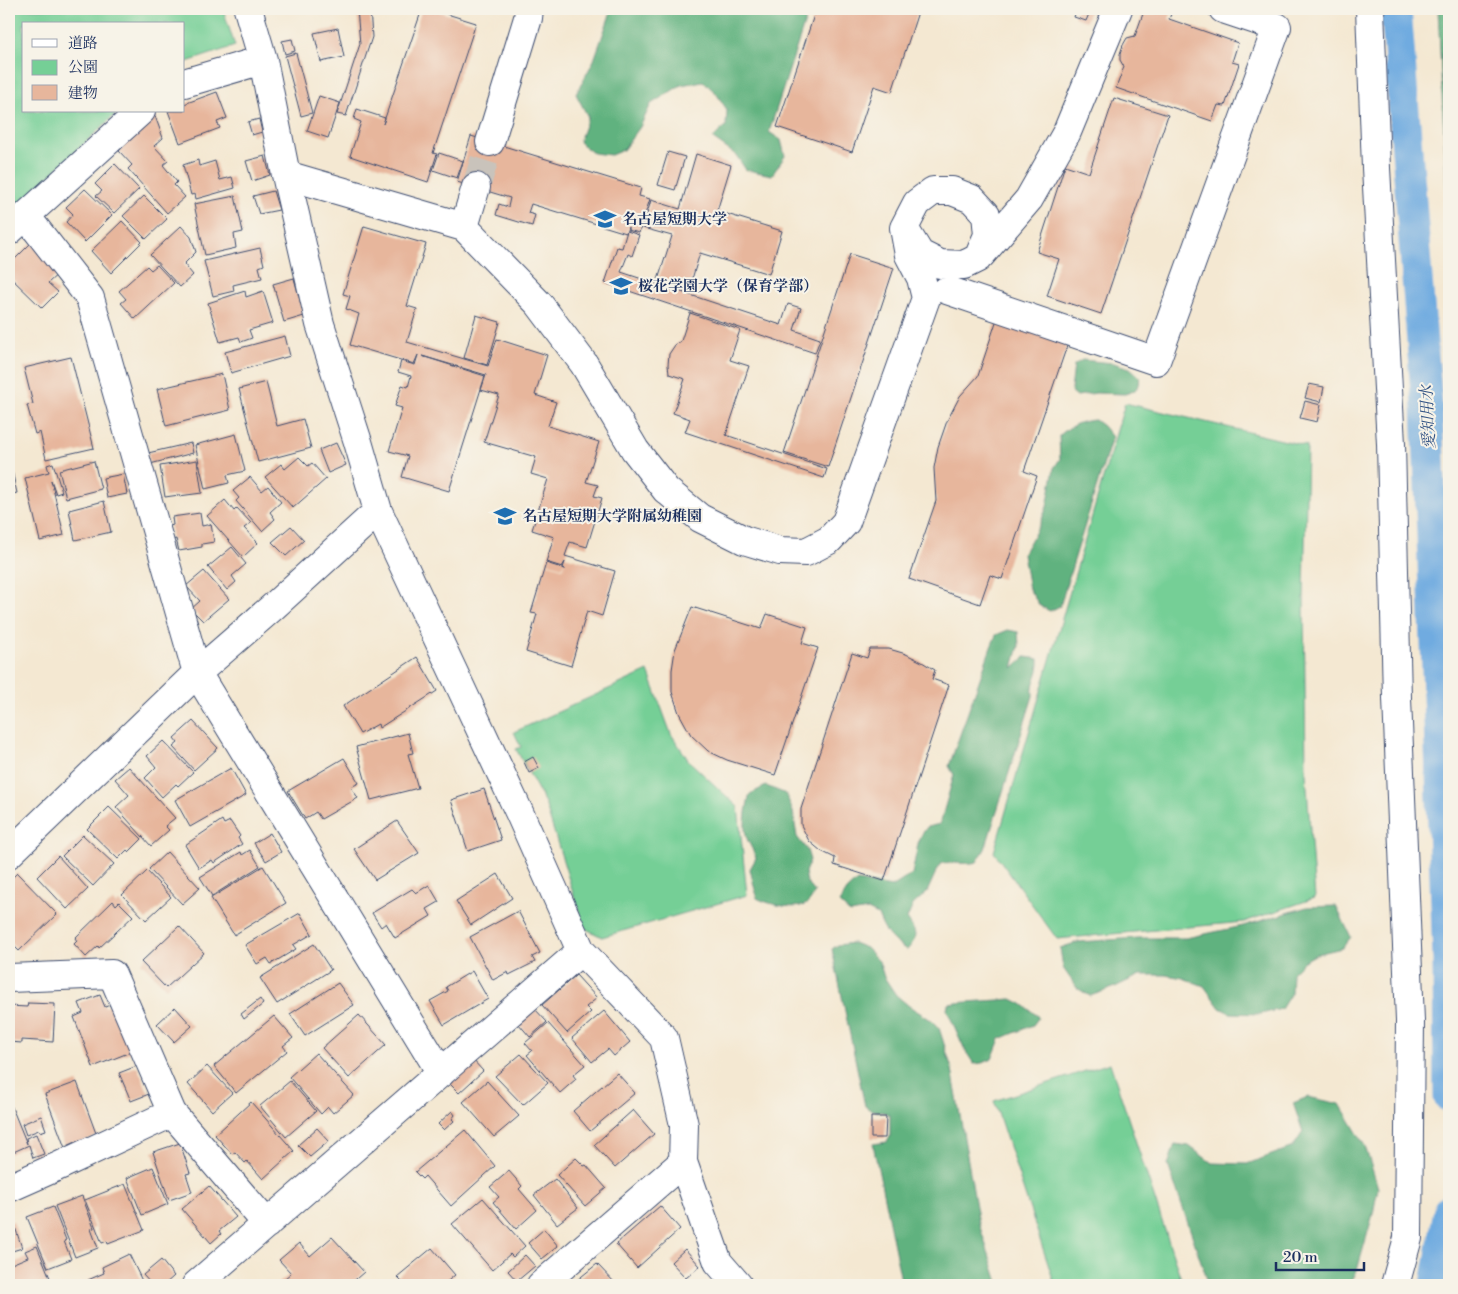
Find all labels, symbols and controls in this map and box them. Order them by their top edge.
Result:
legend [22,22,185,112]
text: 道路 [68,34,98,53]
text: 公園 [68,58,98,77]
text: 建物 [68,84,98,103]
school or university icon: 名古屋短期大学 [592,206,618,232]
place label: 名古屋短期大学 [622,210,727,229]
school or university icon: 桜花学園大学（保育学部） [608,273,634,299]
place label: 桜花学園大学（保育学部） [638,277,818,296]
water label: 愛知用水 [1416,382,1440,449]
school or university icon: 名古屋短期大学附属幼稚園 [492,503,518,529]
place label: 名古屋短期大学附属幼稚園 [522,507,702,526]
scale bar [1276,1239,1363,1271]
text: 20 m [1283,1248,1318,1267]

